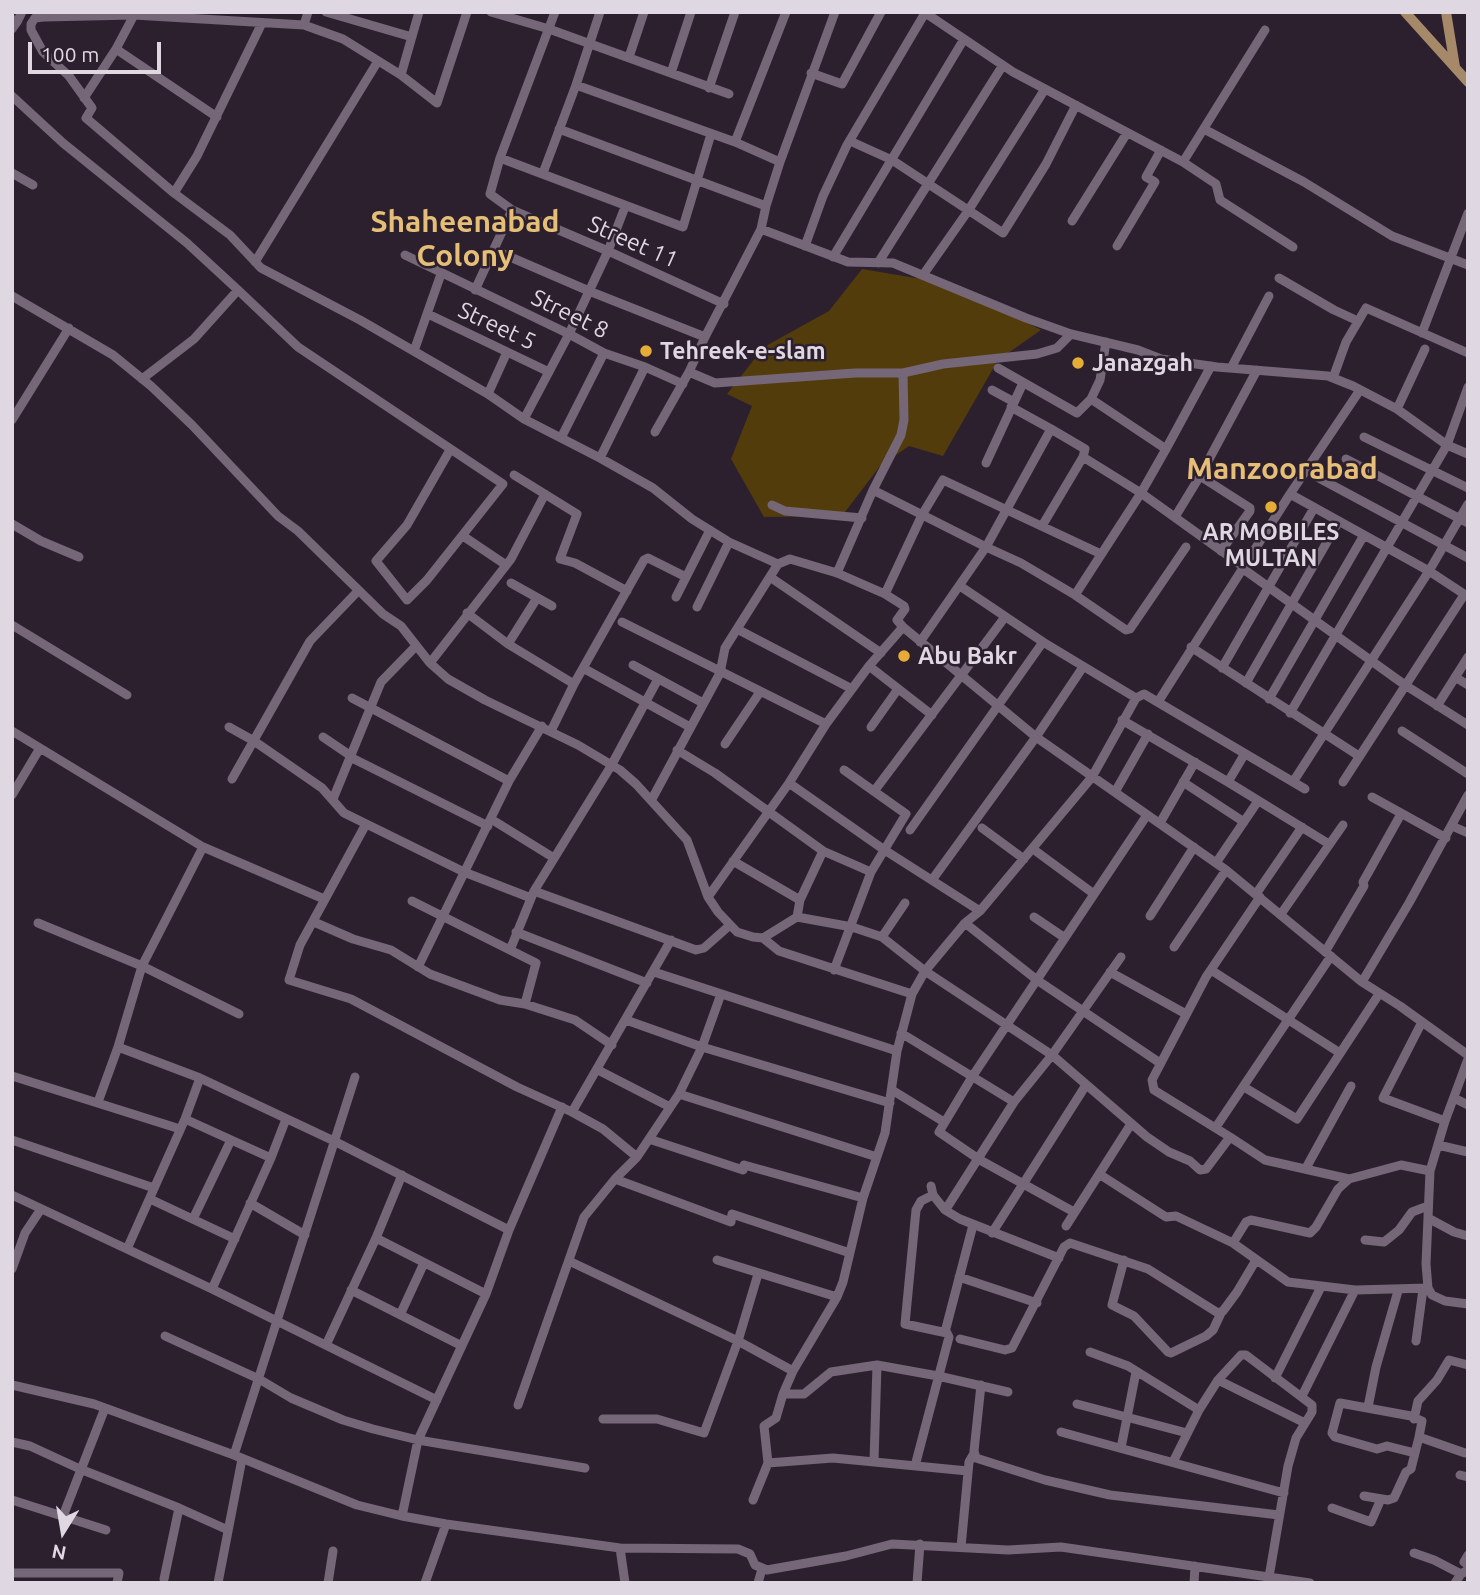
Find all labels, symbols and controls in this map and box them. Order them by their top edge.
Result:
scale bar [32,28,164,72]
text: 100 m [41,42,99,66]
district label: Shaheenabad Colony [370,204,560,274]
street label: Street 11 [584,210,682,274]
street label: Street 8 [527,284,613,344]
street label: Street 5 [454,296,540,356]
place label: Tehreek-e-slam [660,337,826,365]
marker: Tehreek-e-slam [638,343,654,359]
place label: Janazgah [1092,349,1193,377]
marker: Janazgah [1070,355,1086,371]
district label: Manzoorabad [1186,451,1378,487]
marker: AR MOBILES MULTAN [1263,499,1279,515]
place label: AR MOBILES MULTAN [1203,518,1339,572]
place label: Abu Bakr [918,642,1017,670]
marker: Abu Bakr [896,648,912,664]
north arrow [28,1497,98,1567]
text: N [50,1540,68,1565]

